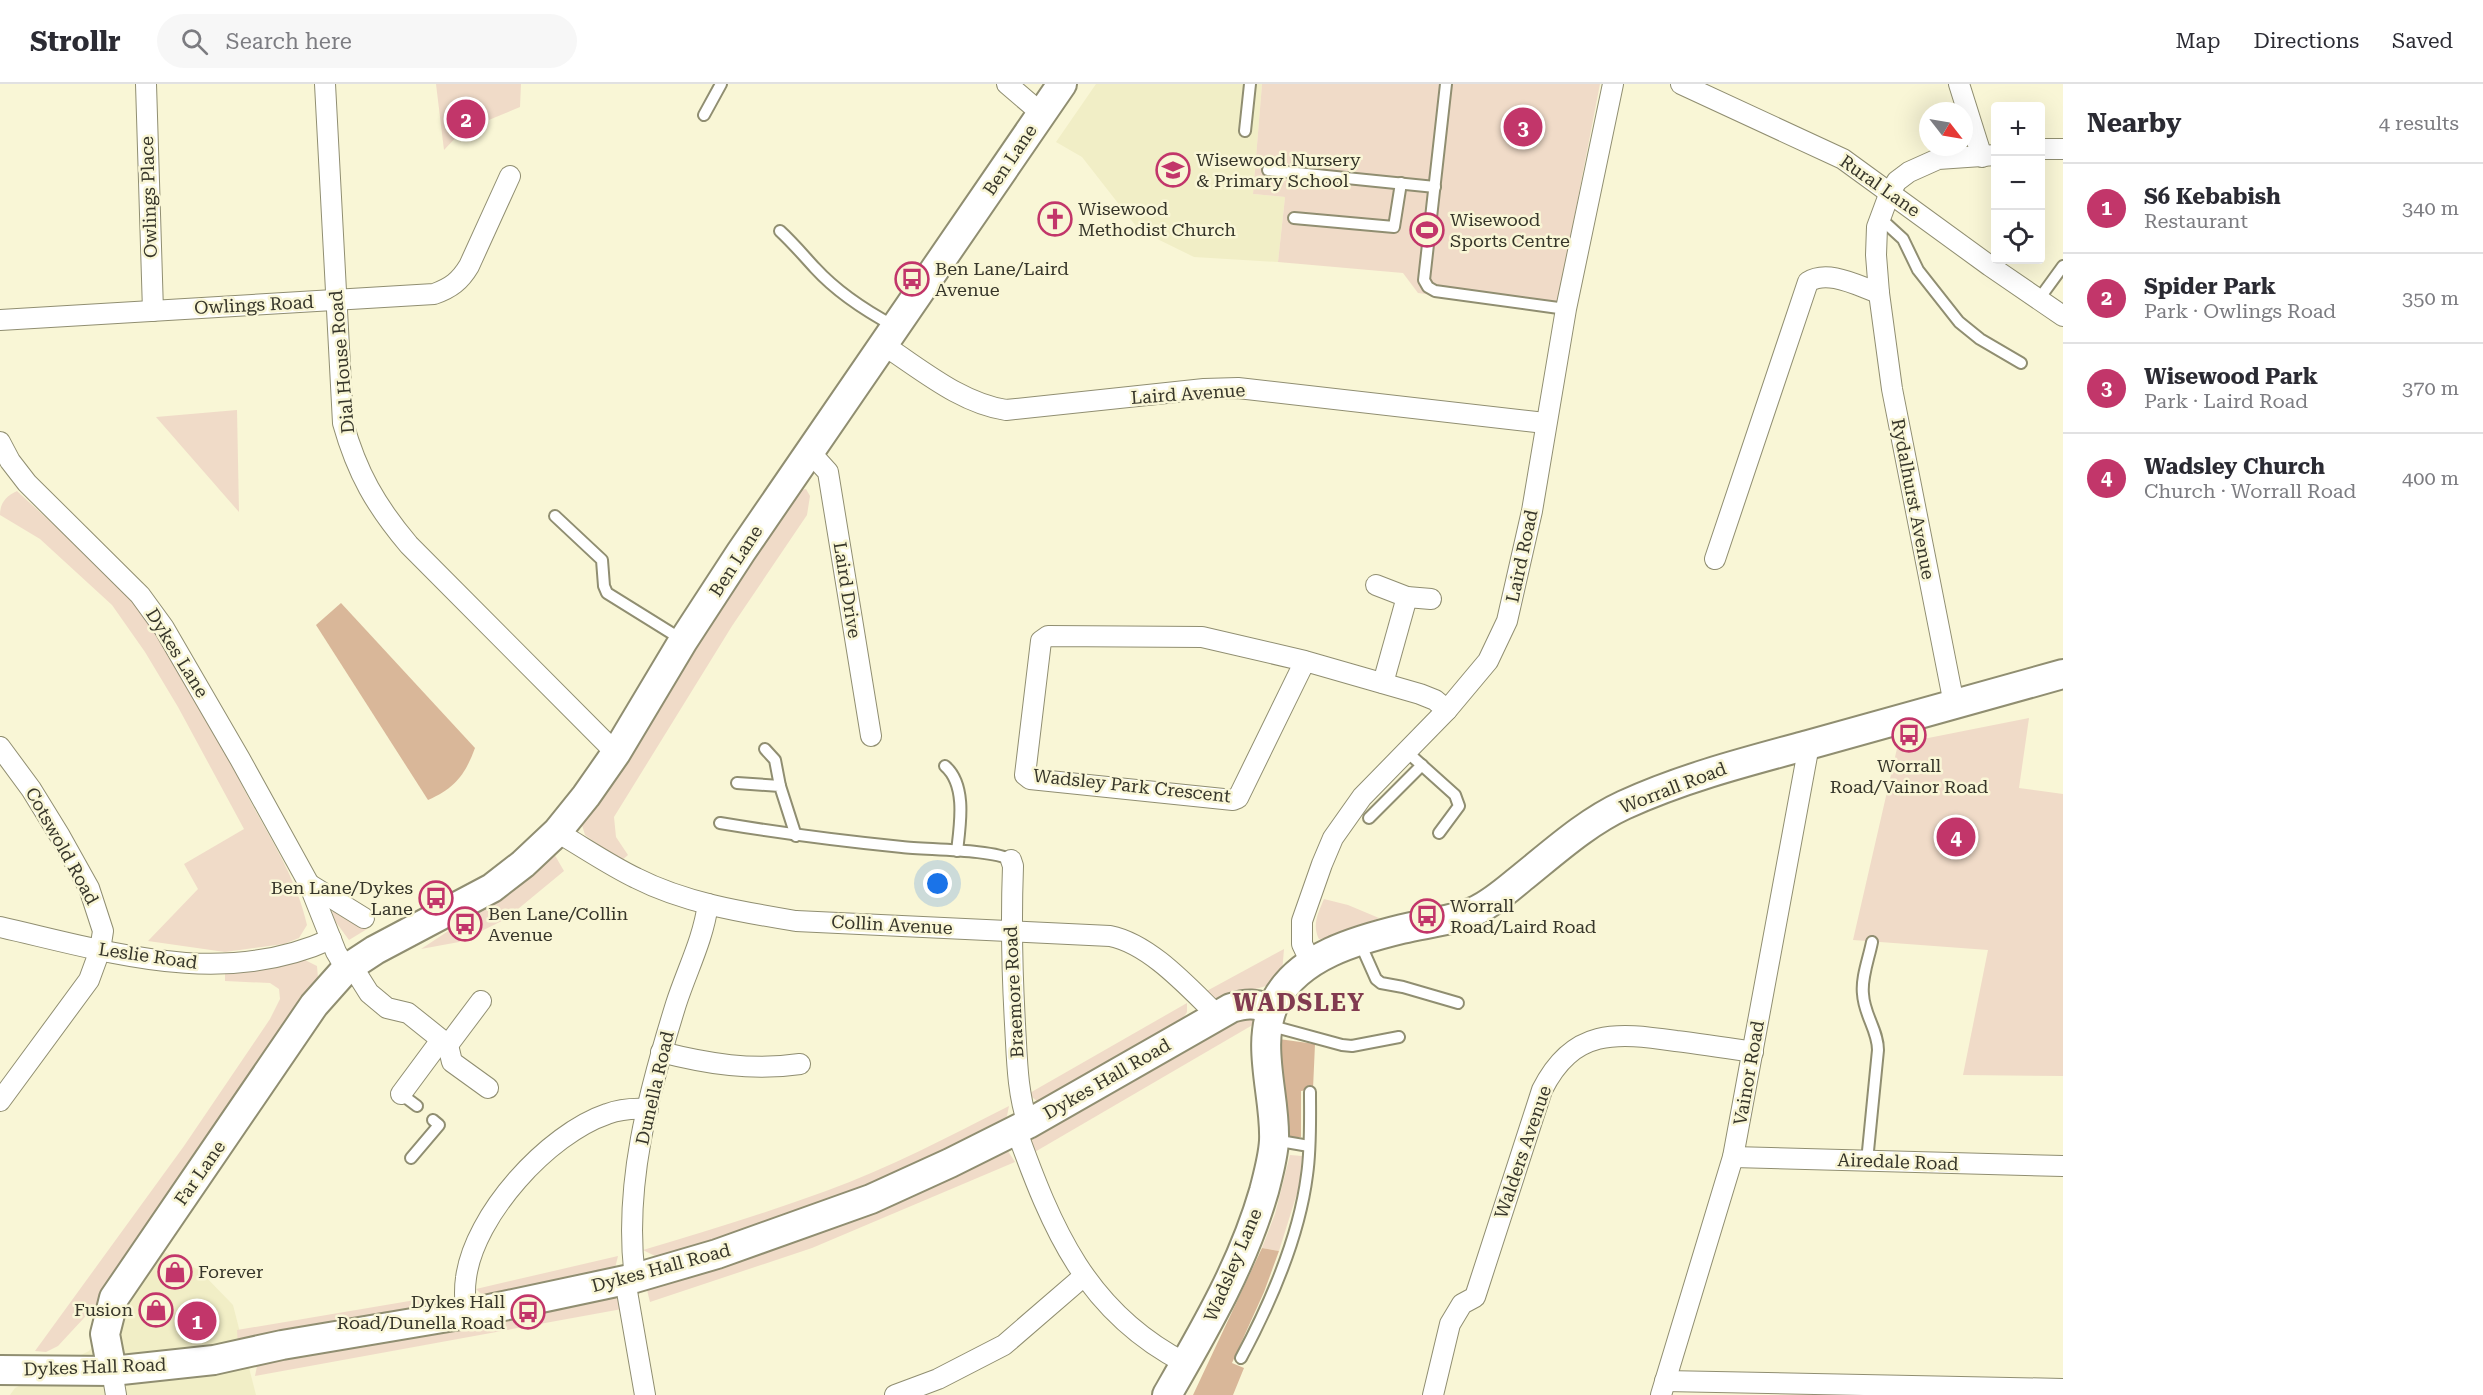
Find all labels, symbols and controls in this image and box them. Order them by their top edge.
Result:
search box [157,14,577,68]
text: Strollr [30,25,121,58]
icon: search [178,25,211,58]
text: Search here [226,29,352,54]
text: Map [2176,29,2220,53]
text: Directions [2253,29,2359,53]
text: Saved [2392,29,2453,53]
pin: 2 [446,96,486,141]
north arrow [1919,102,1973,156]
map controls [1991,102,2045,264]
button: + [1991,102,2045,156]
pin: 3 [1504,104,1543,150]
text: Nearby [2087,108,2181,138]
text: 4 results [2379,111,2459,135]
street label: Ben Lane [978,120,1041,199]
street label: Owlings Place [136,136,161,258]
place label: Wisewood Nursery & Primary School [1196,149,1361,191]
street label: Rural Lane [1836,150,1925,221]
school or university icon: Wisewood Nursery & Primary School [1155,152,1191,188]
button: − [1991,156,2045,210]
text: S6 Kebabish [2144,184,2281,209]
text: 1 [2101,196,2112,220]
text: 340 m [2402,196,2459,220]
place label: Wisewood Methodist Church [1078,198,1236,240]
church icon: Wisewood Methodist Church [1037,201,1073,237]
place label: Wisewood Sports Centre [1450,209,1570,251]
text: Restaurant [2144,209,2248,233]
button: locate [1991,210,2045,264]
sports icon: Wisewood Sports Centre [1409,212,1445,248]
place label: Ben Lane/Laird Avenue [935,258,1069,300]
bus stop icon: Ben Lane/Laird Avenue [894,261,930,297]
text: Spider Park [2144,274,2276,299]
text: 2 [2101,286,2112,310]
text: 350 m [2402,286,2459,310]
street label: Dial House Road [325,289,358,435]
street label: Owlings Road [194,291,315,318]
text: Park · Owlings Road [2144,299,2336,323]
text: Wisewood Park [2144,364,2318,389]
text: 3 [2101,376,2112,400]
text: 370 m [2402,376,2459,400]
street label: Laird Avenue [1130,379,1246,408]
text: Park · Laird Road [2144,389,2308,413]
street label: Rydalhurst Avenue [1888,417,1939,581]
text: Wadsley Church [2144,454,2325,479]
text: 4 [2101,466,2112,490]
text: 400 m [2402,466,2459,490]
text: Church · Worrall Road [2144,479,2356,503]
street label: Laird Road [1501,507,1542,604]
street label: Ben Lane [705,521,766,600]
street label: Laird Drive [830,540,865,640]
street label: Dykes Lane [142,604,213,701]
bus stop icon: Worrall Road/Vainor Road [1891,717,1927,753]
place label: Worrall Road/Vainor Road [1830,755,1989,797]
street label: Worrall Road [1616,757,1730,818]
street label: Wadsley Park Crescent [1032,765,1232,806]
street label: Cotswold Road [22,784,104,908]
pin: 4 [1936,814,1976,860]
your location [923,869,952,898]
place label: Ben Lane/Dykes Lane [271,877,413,919]
bus stop icon: Ben Lane/Dykes Lane [418,880,454,916]
place label: Worrall Road/Laird Road [1450,895,1597,937]
bus stop icon: Worrall Road/Laird Road [1409,898,1445,934]
place label: Ben Lane/Collin Avenue [488,903,629,945]
bus stop icon: Ben Lane/Collin Avenue [447,906,483,942]
street label: Collin Avenue [831,911,953,938]
street label: Braemore Road [1000,925,1027,1059]
street label: Leslie Road [97,938,199,973]
district label: WADSLEY [1233,989,1365,1017]
street label: Vainor Road [1729,1019,1768,1127]
street label: Dunella Road [631,1029,678,1147]
street label: Dykes Hall Road [1040,1034,1174,1123]
street label: Walders Avenue [1490,1082,1555,1221]
street label: Far Lane [170,1136,230,1209]
street label: Airedale Road [1837,1149,1959,1174]
street label: Wadsley Lane [1199,1205,1266,1324]
street label: Dykes Hall Road [589,1239,733,1296]
shop icon: Forever [157,1254,193,1290]
place label: Forever [198,1261,263,1282]
place label: Dykes Hall Road/Dunella Road [337,1291,505,1333]
shop icon: Fusion [138,1292,174,1328]
bus stop icon: Dykes Hall Road/Dunella Road [510,1294,546,1330]
pin: 1 [178,1298,216,1344]
place label: Fusion [74,1299,133,1320]
street label: Dykes Hall Road [23,1353,167,1379]

